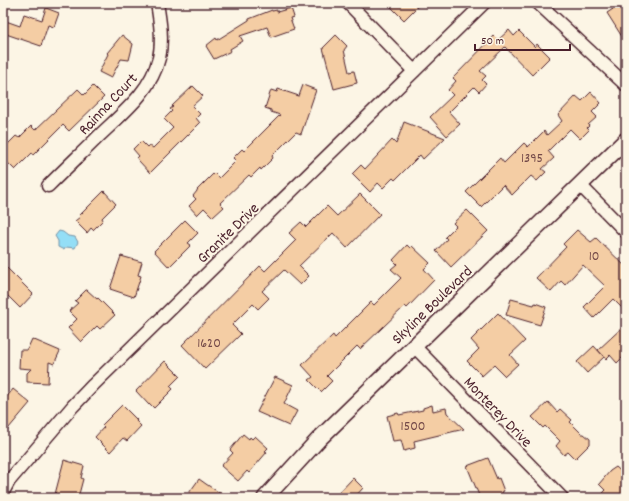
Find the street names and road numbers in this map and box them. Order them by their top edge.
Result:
street label: Rainna Court [74,68,144,141]
street label: Granite Drive [192,198,265,270]
street label: Skyline Boulevard [387,261,478,351]
street label: Monterey Drive [457,372,537,453]

